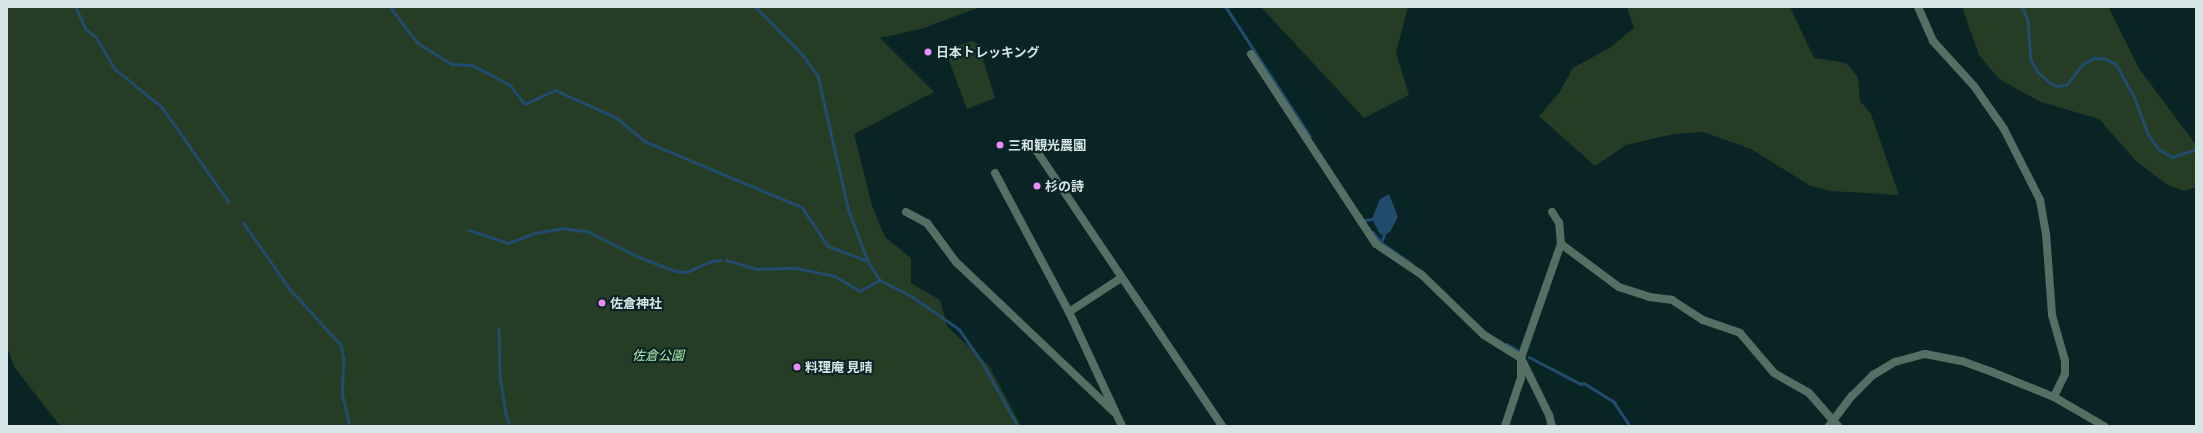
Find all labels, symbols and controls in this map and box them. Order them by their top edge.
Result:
place label: 日本トレッキング [936,44,1040,60]
marker: 日本トレッキング [923,47,933,57]
place label: 三和観光農園 [1008,137,1086,153]
marker: 三和観光農園 [995,140,1005,150]
place label: 杉の詩 [1045,178,1084,194]
marker: 杉の詩 [1032,181,1042,191]
place label: 佐倉神社 [610,295,662,311]
marker: 佐倉神社 [597,298,607,308]
park label: 佐倉公園 [632,347,684,363]
place label: 料理庵 見晴 [805,359,873,375]
marker: 料理庵 見晴 [792,362,802,372]

